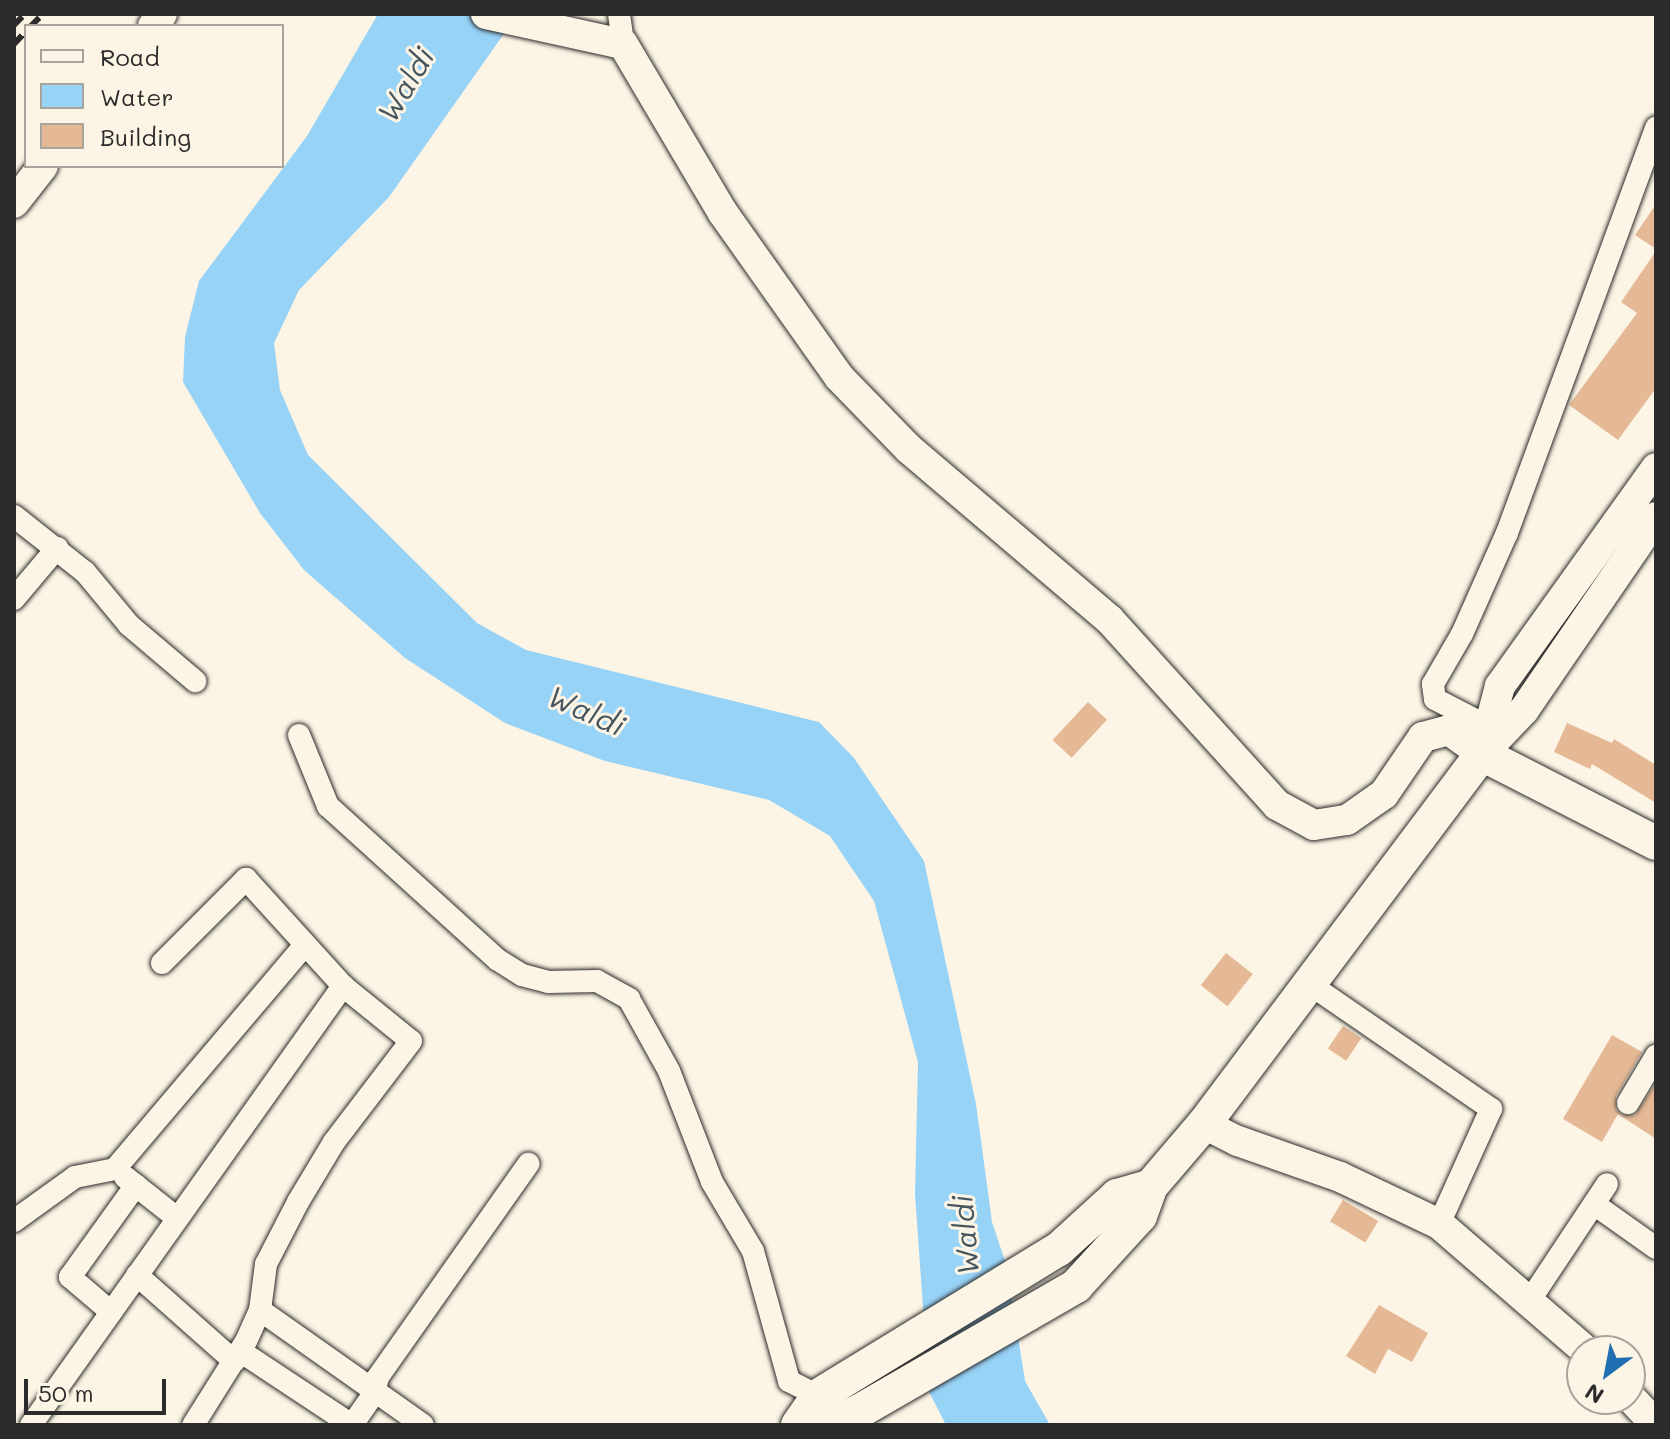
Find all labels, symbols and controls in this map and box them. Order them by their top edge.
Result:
legend [24,24,284,168]
water label: Waldi [369,40,441,128]
text: Road [100,41,160,72]
text: Water [100,81,174,112]
text: Building [100,121,191,152]
water label: Waldi [543,677,631,743]
water label: Waldi [943,1193,985,1277]
north arrow [1566,1335,1646,1415]
scale bar [28,1363,170,1413]
text: 50 m [38,1377,94,1408]
text: N [1579,1377,1609,1411]

